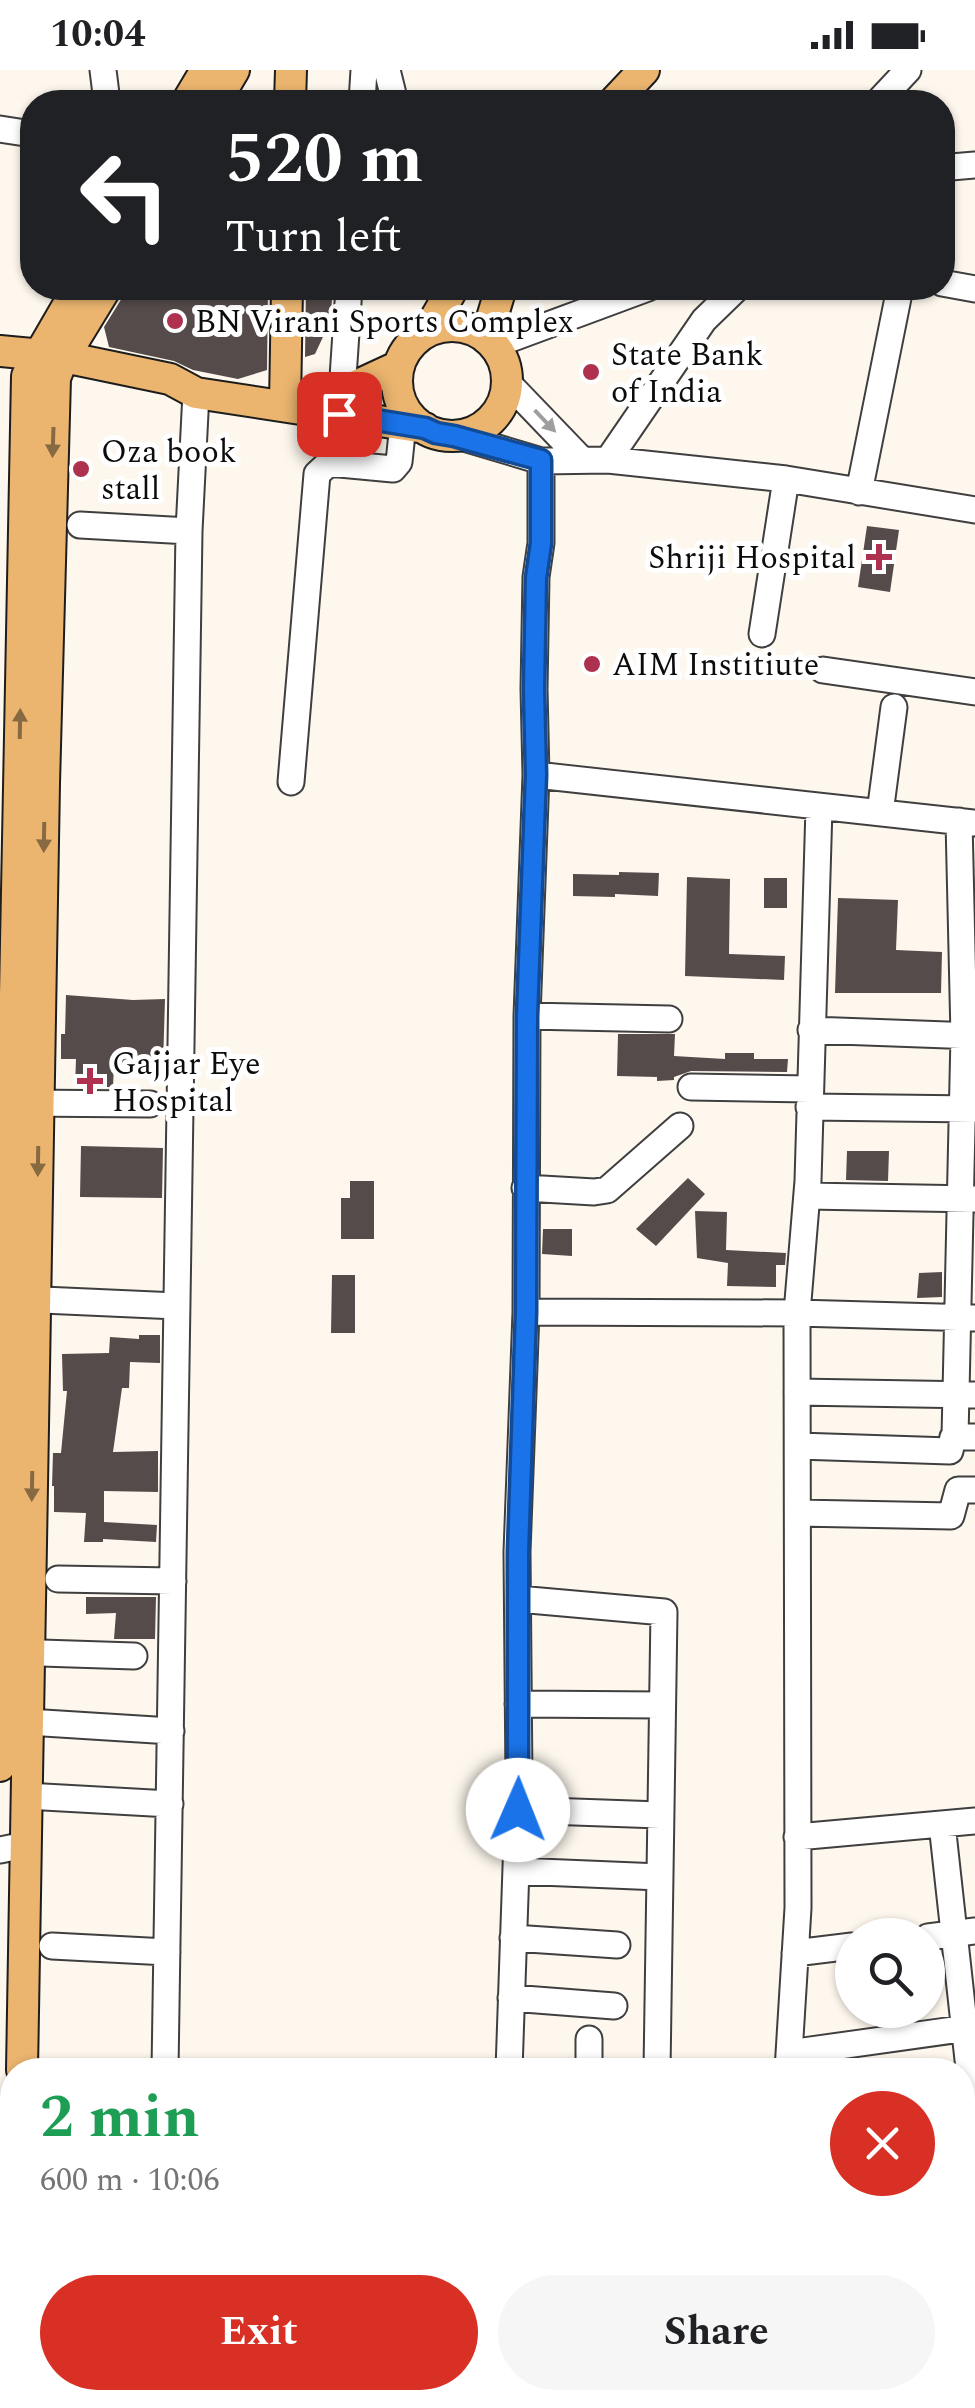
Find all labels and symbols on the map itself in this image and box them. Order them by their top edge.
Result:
place label: BN Virani Sports Complex [195,298,574,347]
marker: BN Virani Sports Complex [164,310,186,332]
place label: State Bank of India [611,331,763,417]
marker: State Bank of India [580,361,602,383]
pin [297,372,382,457]
one-way arrow [532,408,556,432]
one-way arrow [45,426,61,458]
place label: Oza book stall [101,428,237,514]
marker: Oza book stall [70,458,92,480]
place label: Shriji Hospital [648,534,856,583]
marker: Shriji Hospital [866,544,892,570]
place label: AIM Institiute [612,641,819,690]
marker: AIM Institiute [581,653,603,675]
one-way arrow [12,708,28,740]
one-way arrow [35,821,51,853]
place label: Gajjar Eye Hospital [112,1040,260,1126]
marker: Gajjar Eye Hospital [77,1068,103,1094]
one-way arrow [29,1146,45,1178]
one-way arrow [23,1471,39,1503]
position arrow [466,1758,570,1862]

